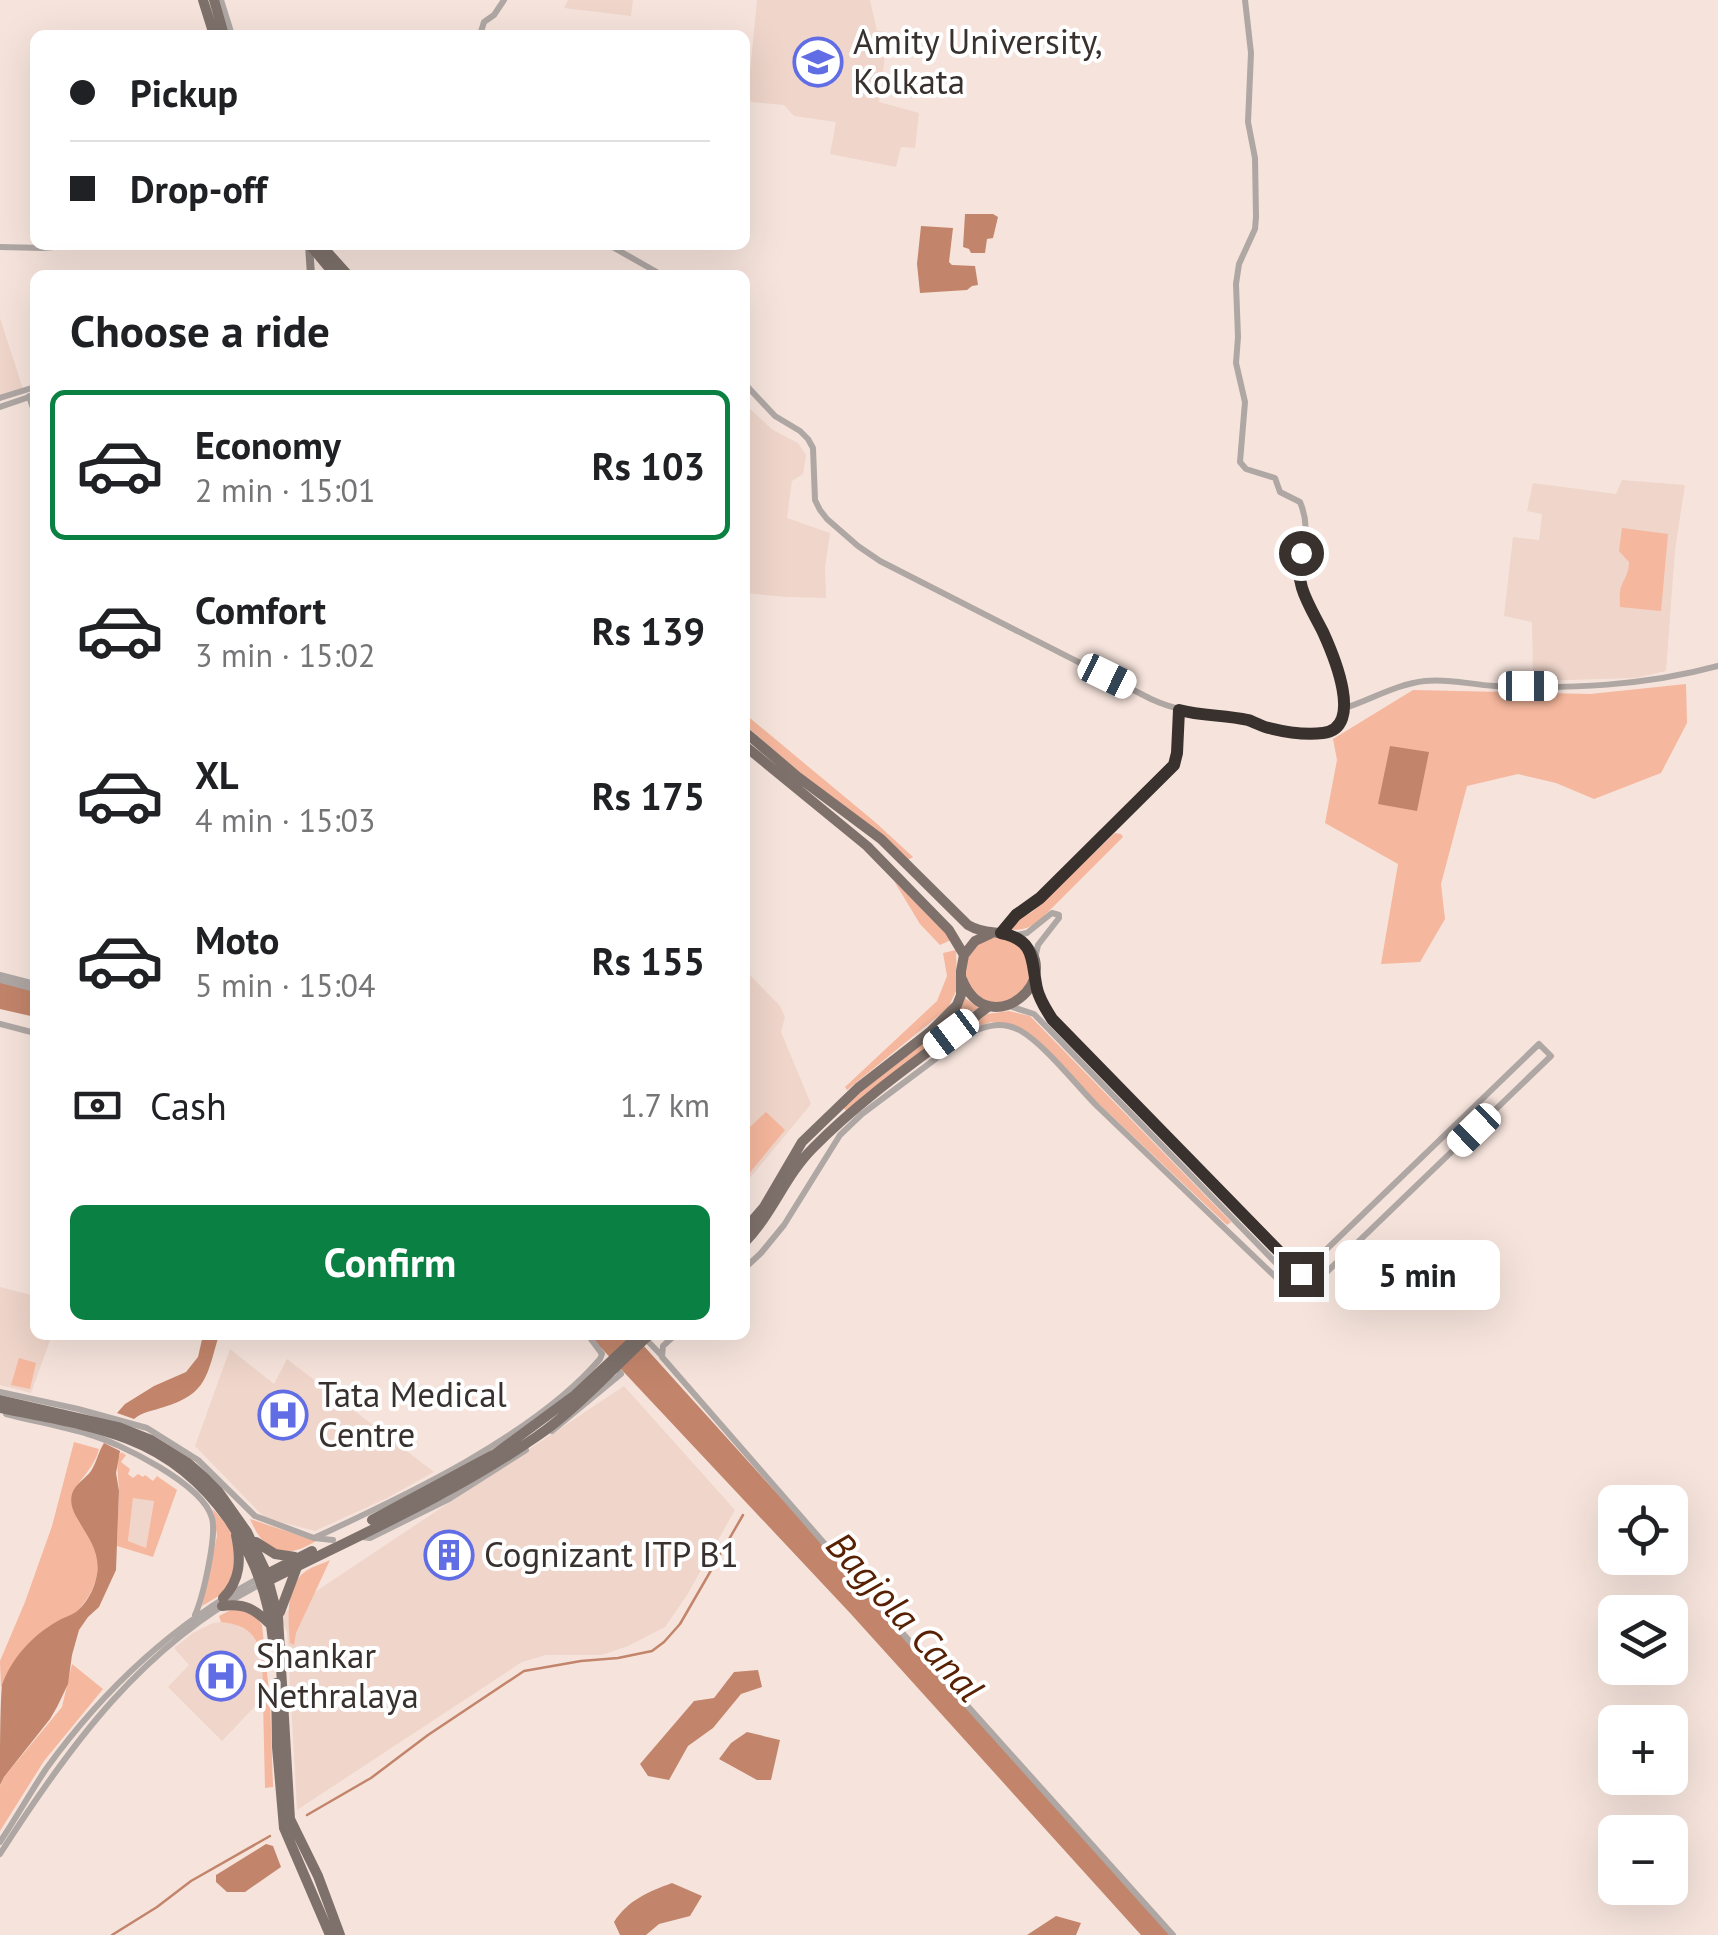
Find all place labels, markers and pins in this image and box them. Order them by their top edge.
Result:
place label: Amity University, Kolkata [853,18,1103,104]
school or university icon: Amity University, Kolkata [792,36,844,88]
place label: Tata Medical Centre [318,1371,507,1457]
hospital icon: Tata Medical Centre [257,1389,309,1441]
building icon: Cognizant ITP B1 [423,1529,475,1581]
place label: Cognizant ITP B1 [484,1531,739,1577]
place label: Shankar Nethralaya [256,1632,419,1718]
hospital icon: Shankar Nethralaya [195,1650,247,1702]

